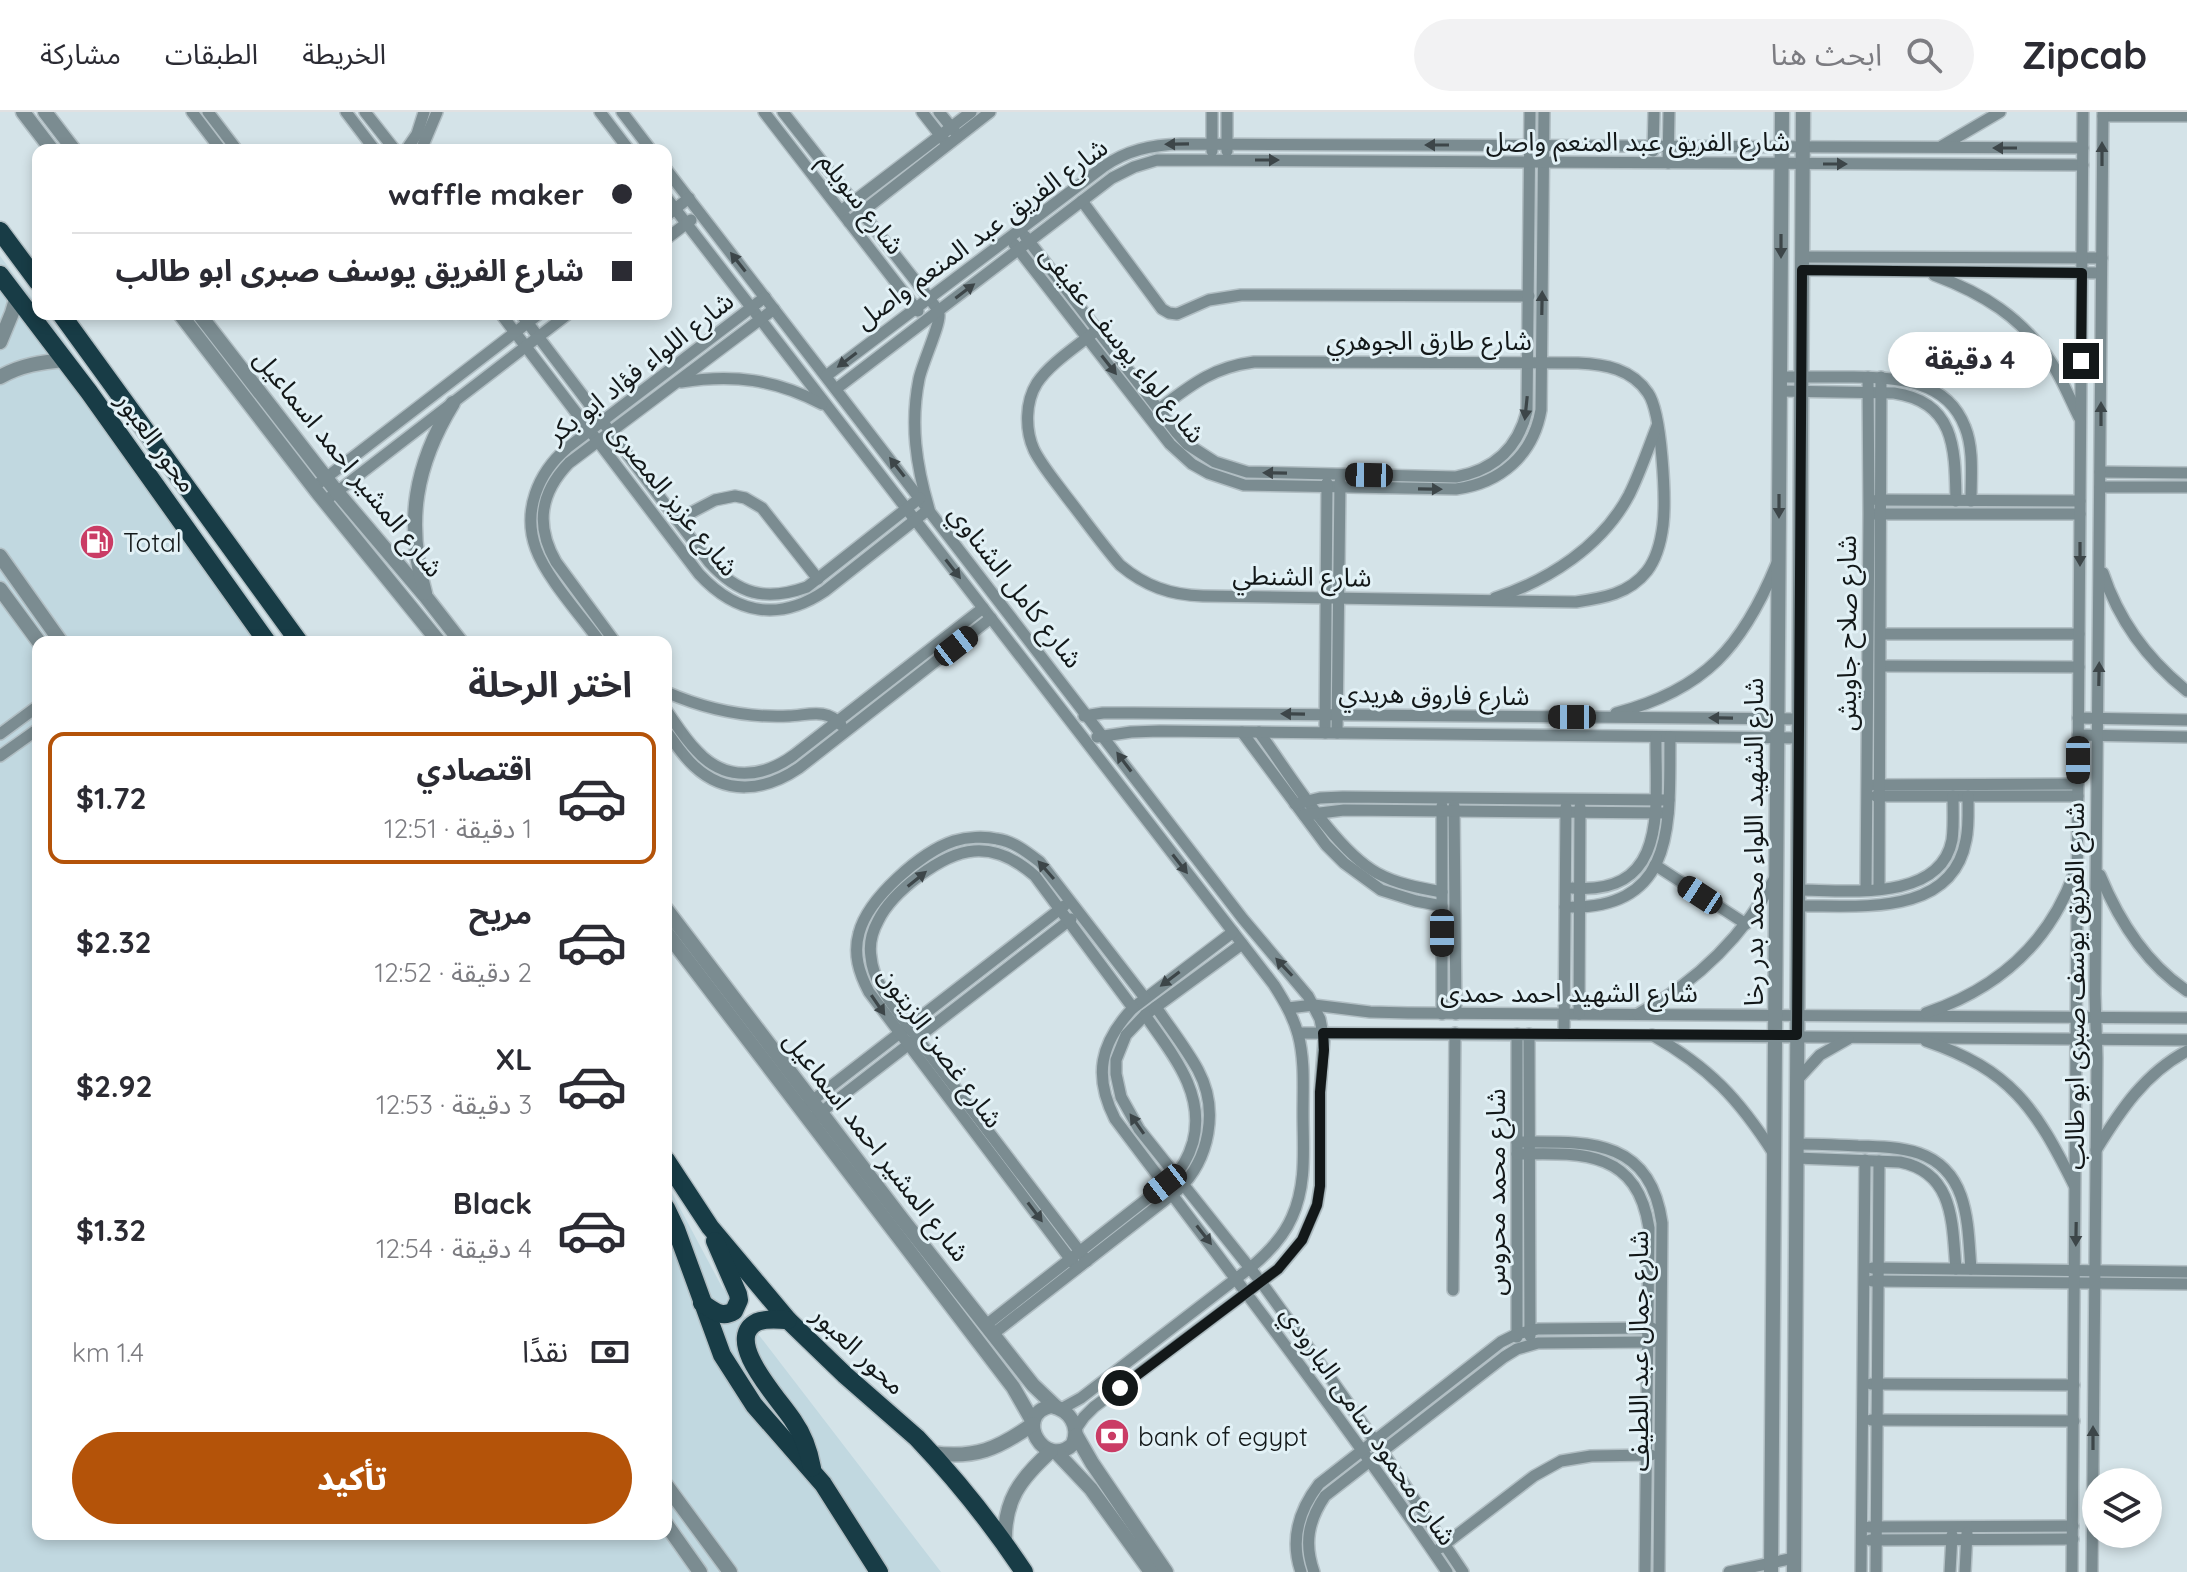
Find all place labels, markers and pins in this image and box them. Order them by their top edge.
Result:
fuel station icon: Total [78,523,116,561]
place label: Total [123,526,182,559]
bank icon: bank of egypt [1093,1417,1131,1455]
place label: bank of egypt [1138,1420,1308,1453]

